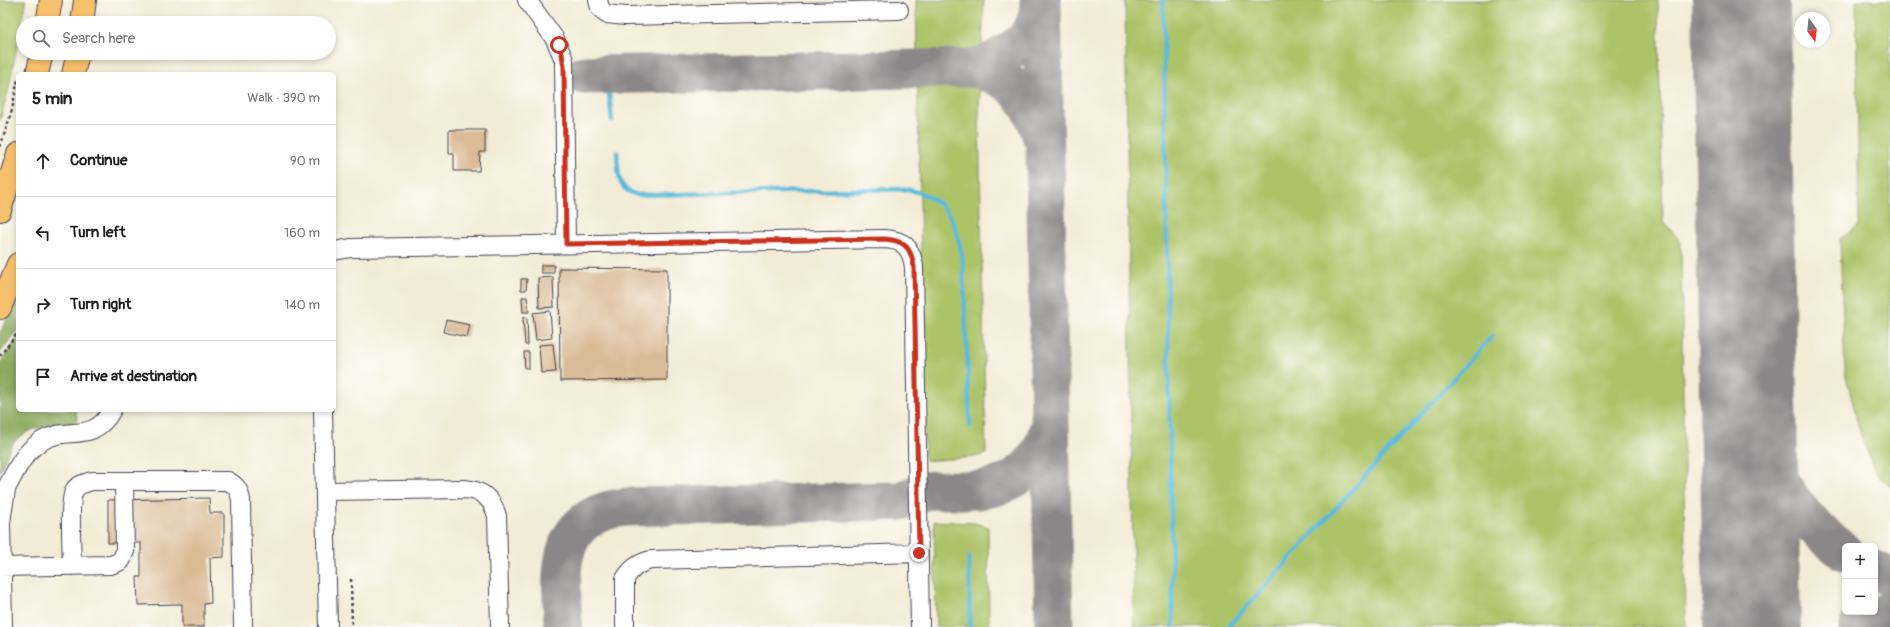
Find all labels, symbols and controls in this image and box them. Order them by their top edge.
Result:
north arrow [1794,12,1830,48]
search box [16,16,336,60]
icon: search [30,27,52,49]
text: Search here [62,29,135,48]
route start [550,36,568,54]
text: 5 min [32,88,72,109]
text: Walk · 390 m [247,90,320,106]
icon: ahead [32,150,54,172]
text: Continue [70,151,128,170]
text: 90 m [290,153,320,169]
icon: left [32,222,54,244]
text: Turn left [70,223,126,242]
text: 160 m [284,225,320,241]
icon: right [32,294,54,316]
text: Turn right [70,295,131,314]
text: 140 m [284,297,320,313]
icon: arrive [32,366,54,388]
text: Arrive at destination [70,367,197,386]
map controls [1842,543,1878,615]
button: + [1842,543,1878,579]
route end [910,544,928,562]
button: − [1842,579,1878,615]

